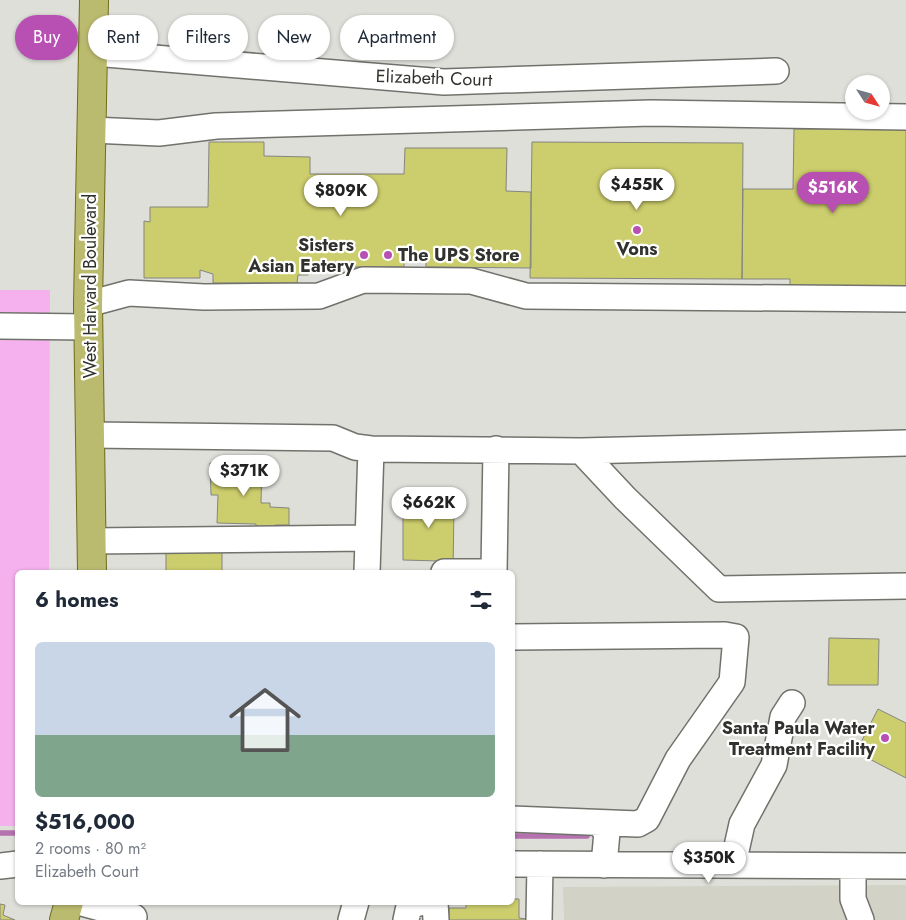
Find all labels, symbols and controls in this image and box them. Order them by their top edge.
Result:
chip: Buy [15,15,78,60]
chip: Rent [88,15,158,60]
chip: Filters [168,15,248,60]
chip: New [258,15,330,60]
chip: Apartment [340,15,454,60]
street label: Elizabeth Court [375,63,493,93]
north arrow [845,75,890,120]
map controls [845,75,890,120]
pin: $455K [602,168,672,211]
pin: $516K [798,172,868,214]
text: $455K [611,173,663,196]
pin: $809K [306,174,376,217]
text: $516K [808,176,858,199]
text: $809K [315,179,367,202]
street label: West Harvard Boulevard [77,194,103,378]
marker: Vons [631,224,643,236]
place label: Sisters Asian Eatery [247,232,355,279]
place label: Vons [616,236,657,262]
place label: The UPS Store [398,242,520,268]
marker: Sisters Asian Eatery [358,249,370,261]
marker: The UPS Store [382,249,394,261]
pin: $371K [209,454,279,497]
text: $371K [220,459,268,482]
pin: $662K [394,486,464,529]
text: $662K [402,491,456,514]
text: 6 homes [35,585,119,615]
icon: filters [467,586,495,614]
icon: home [220,675,310,765]
place label: Santa Paula Water Treatment Facility [722,715,876,762]
marker: Santa Paula Water Treatment Facility [879,732,891,744]
text: $516,000 [35,807,135,837]
text: 2 rooms · 80 m² [35,837,146,860]
pin: $350K [674,842,744,884]
text: $350K [683,846,735,869]
text: Elizabeth Court [35,860,139,883]

